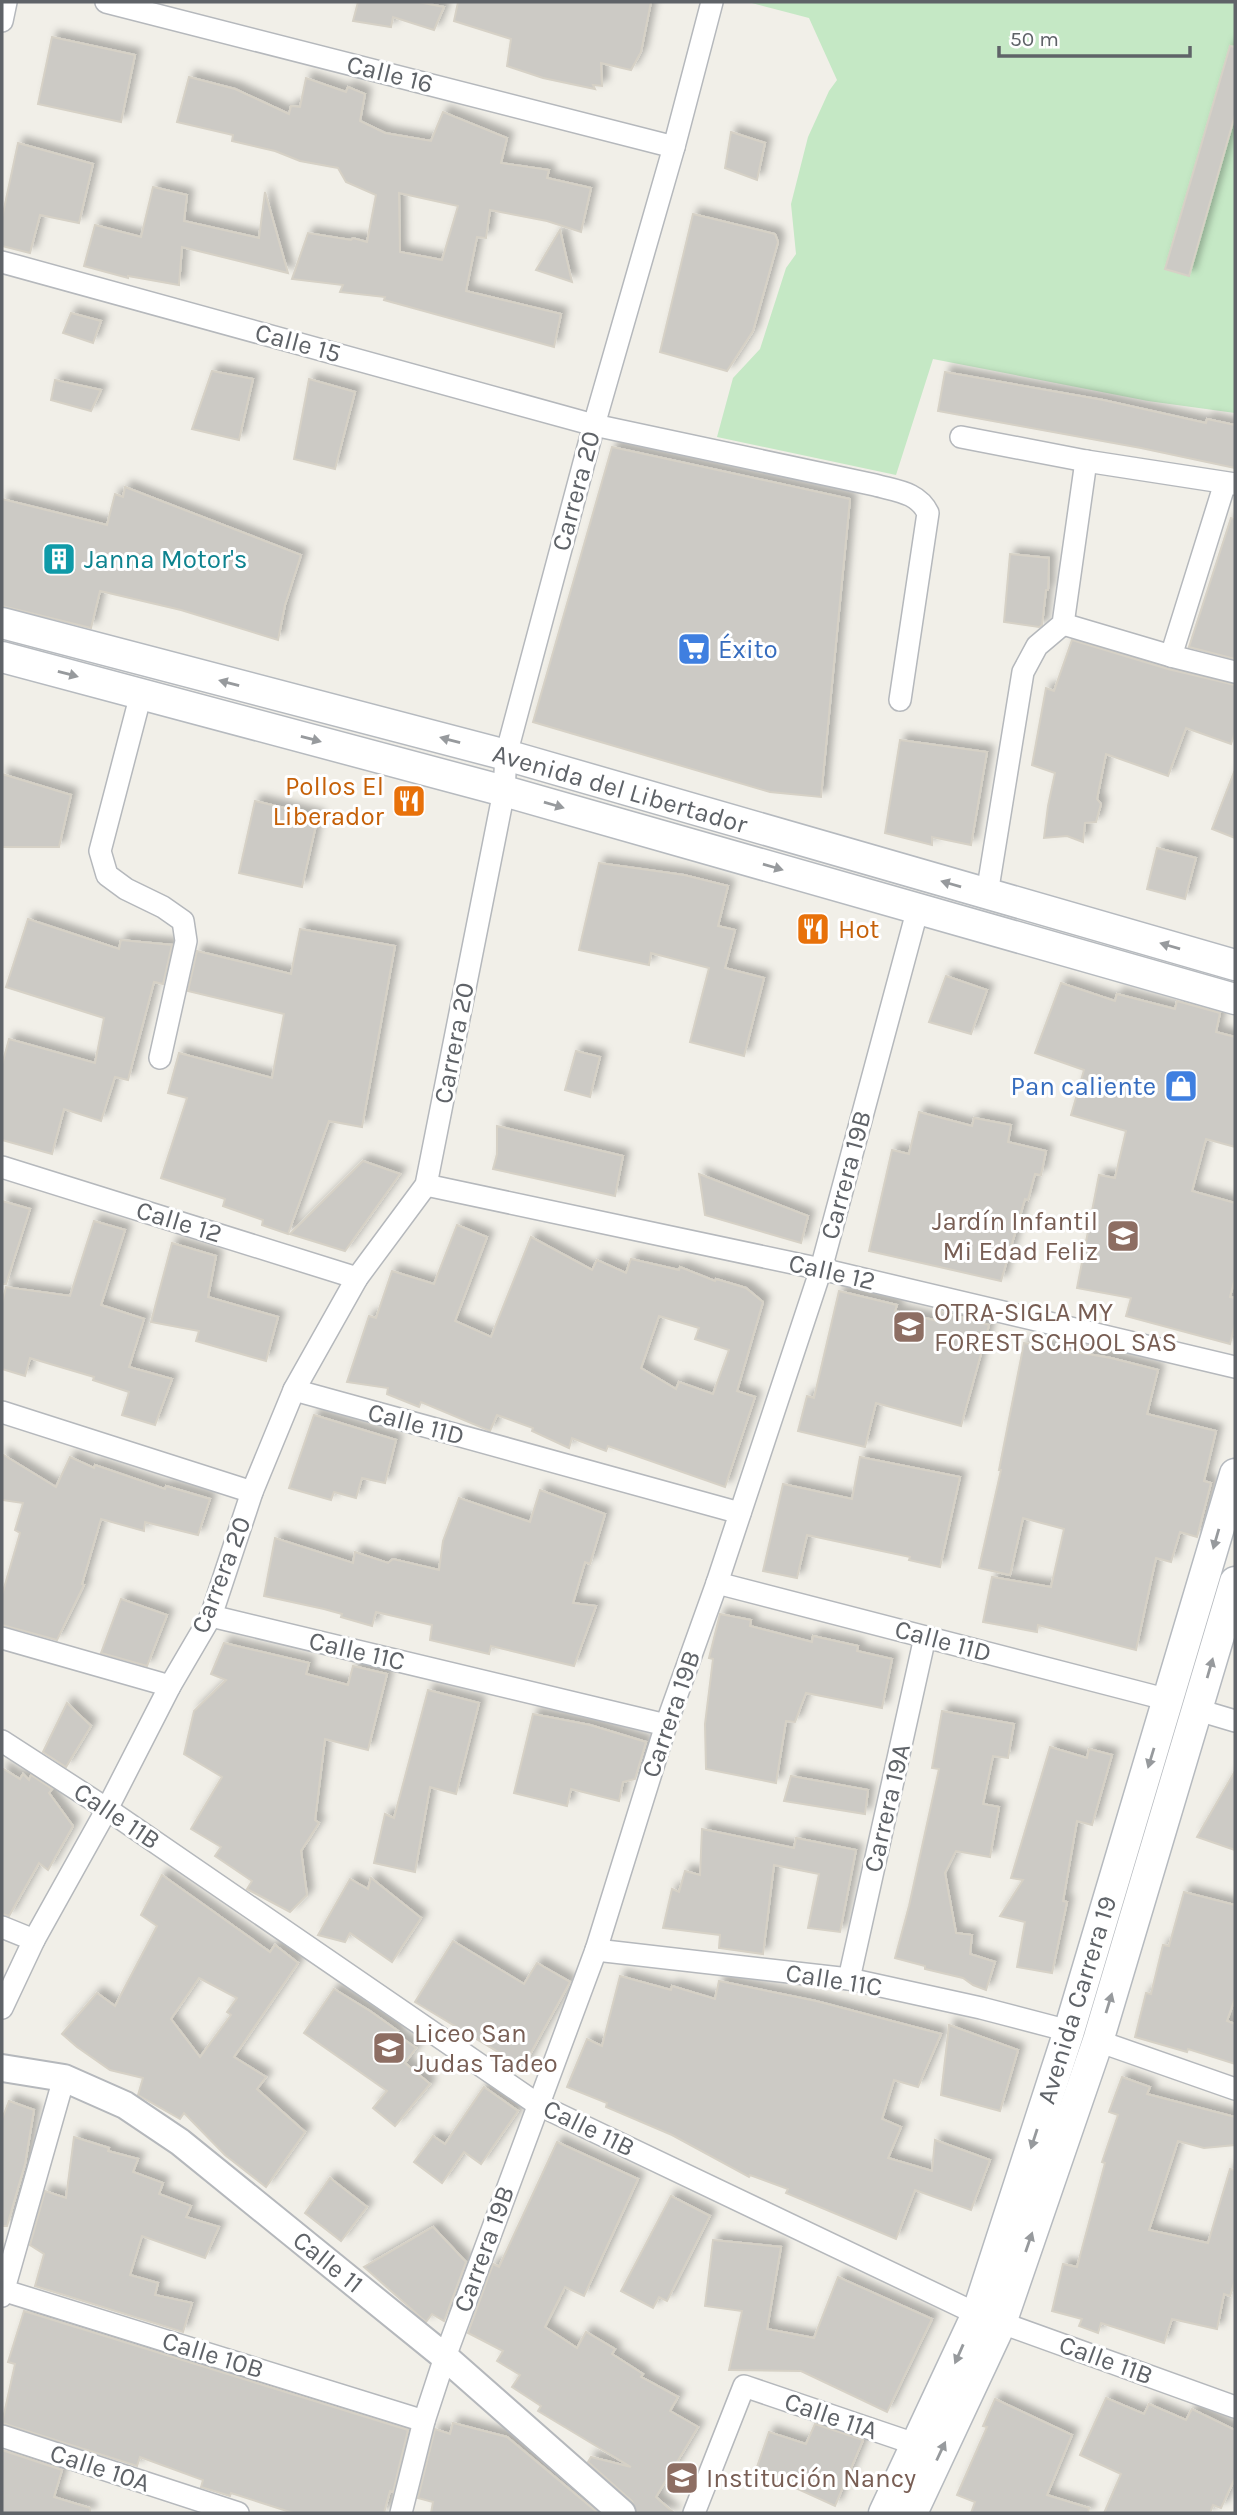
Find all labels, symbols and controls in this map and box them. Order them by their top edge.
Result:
scale bar [999,14,1190,58]
text: 50 m [1010,27,1059,51]
street label: Calle 16 [344,48,436,100]
street label: Calle 15 [252,317,344,369]
street label: Carrera 20 [545,428,607,554]
building icon: Janna Motor's [40,540,78,578]
place label: Janna Motor's [84,544,247,575]
supermarket icon: Éxito [675,630,713,668]
place label: Éxito [718,633,778,665]
one-way arrow [57,669,79,680]
one-way arrow [218,677,240,688]
one-way arrow [300,734,322,745]
one-way arrow [439,735,460,745]
street label: Avenida del Libertador [489,738,751,840]
place label: Pollos El Liberador [273,771,385,832]
restaurant icon: Pollos El Liberador [390,782,428,820]
one-way arrow [544,801,565,811]
one-way arrow [763,862,785,873]
one-way arrow [940,878,961,888]
restaurant icon: Hot [794,910,832,948]
place label: Hot [838,914,880,945]
one-way arrow [1159,941,1180,951]
street label: Carrera 20 [427,980,481,1106]
shop icon: Pan caliente [1162,1067,1200,1105]
place label: Pan caliente [1011,1071,1156,1102]
street label: Carrera 19B [814,1107,878,1243]
street label: Calle 12 [132,1194,226,1250]
place label: Jardín Infantil Mi Edad Feliz [932,1206,1098,1267]
school or university icon: Jardín Infantil Mi Edad Feliz [1104,1217,1142,1255]
street label: Calle 12 [786,1247,878,1297]
place label: OTRA-SIGLA MY FOREST SCHOOL SAS [934,1297,1177,1358]
school or university icon: OTRA-SIGLA MY FOREST SCHOOL SAS [890,1308,928,1346]
street label: Calle 11D [364,1396,468,1452]
street label: Carrera 20 [185,1512,257,1638]
one-way arrow [1210,1529,1220,1550]
street label: Calle 11D [891,1613,995,1669]
street label: Calle 11C [306,1625,408,1677]
street label: Carrera 19B [635,1646,707,1782]
one-way arrow [1206,1657,1216,1678]
street label: Carrera 19A [857,1741,917,1875]
one-way arrow [1146,1747,1156,1768]
street label: Calle 11B [68,1776,166,1856]
street label: Avenida Carrera 19 [1031,1892,1123,2108]
street label: Calle 11C [783,1957,885,2003]
one-way arrow [1105,1992,1115,2013]
place label: Liceo San Judas Tadeo [414,2018,558,2079]
school or university icon: Liceo San Judas Tadeo [370,2029,408,2067]
street label: Calle 11B [538,2093,640,2163]
one-way arrow [1028,2129,1039,2150]
street label: Carrera 19B [447,2182,521,2316]
street label: Calle 11 [287,2224,369,2300]
one-way arrow [1024,2231,1035,2252]
street label: Calle 10B [158,2325,268,2385]
street label: Calle 11B [1055,2329,1157,2391]
one-way arrow [953,2343,964,2364]
street label: Calle 11A [780,2386,882,2446]
street label: Calle 10A [46,2437,154,2499]
one-way arrow [935,2441,947,2461]
school or university icon: Institución Nancy [663,2459,701,2497]
place label: Institución Nancy [706,2463,916,2494]

